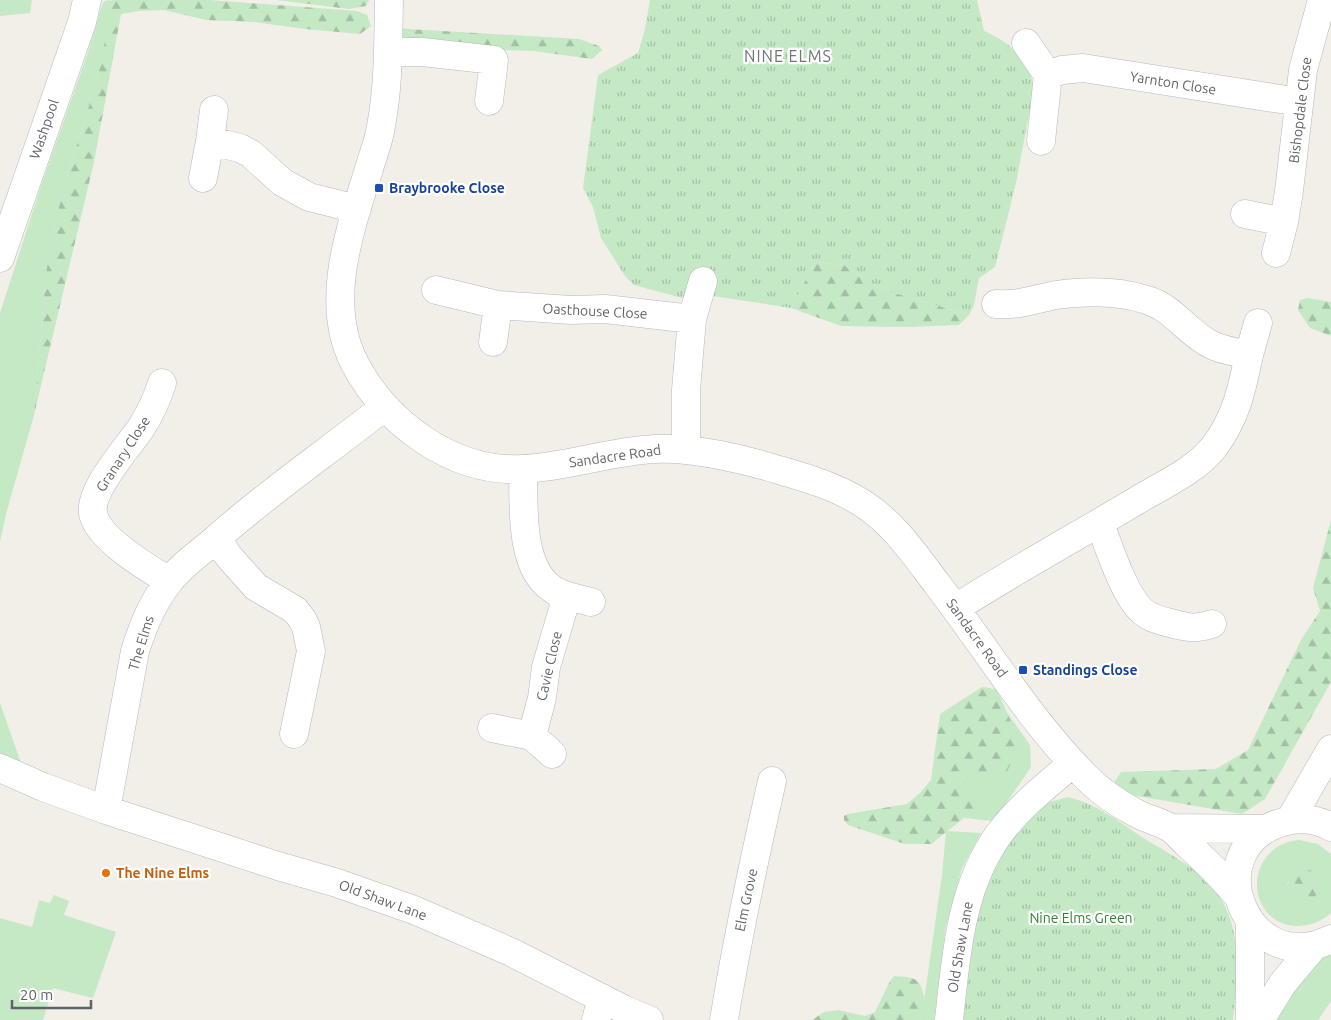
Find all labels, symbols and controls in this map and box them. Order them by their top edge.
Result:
district label: NINE ELMS [744,47,832,65]
street label: Bishopdale Close [1286,56,1314,164]
street label: Yarnton Close [1129,68,1217,98]
street label: Washpool [26,97,62,161]
place label: Braybrooke Close [389,180,505,196]
marker: Braybrooke Close [373,182,385,194]
street label: Oasthouse Close [542,300,648,322]
street label: Granary Close [93,413,153,495]
street label: Sandacre Road [568,442,662,470]
street label: Sandacre Road [943,596,1011,680]
street label: The Elms [125,614,157,672]
street label: Cavie Close [533,630,565,702]
place label: Standings Close [1033,662,1138,678]
marker: Standings Close [1017,664,1029,676]
place label: The Nine Elms [116,865,210,881]
marker: The Nine Elms [100,867,112,879]
street label: Elm Grove [732,867,760,933]
street label: Old Shaw Lane [337,877,429,923]
street label: Old Shaw Lane [944,900,976,994]
park label: Nine Elms Green [1029,910,1133,926]
scale bar [12,978,91,1010]
text: 20 m [20,986,53,1003]

